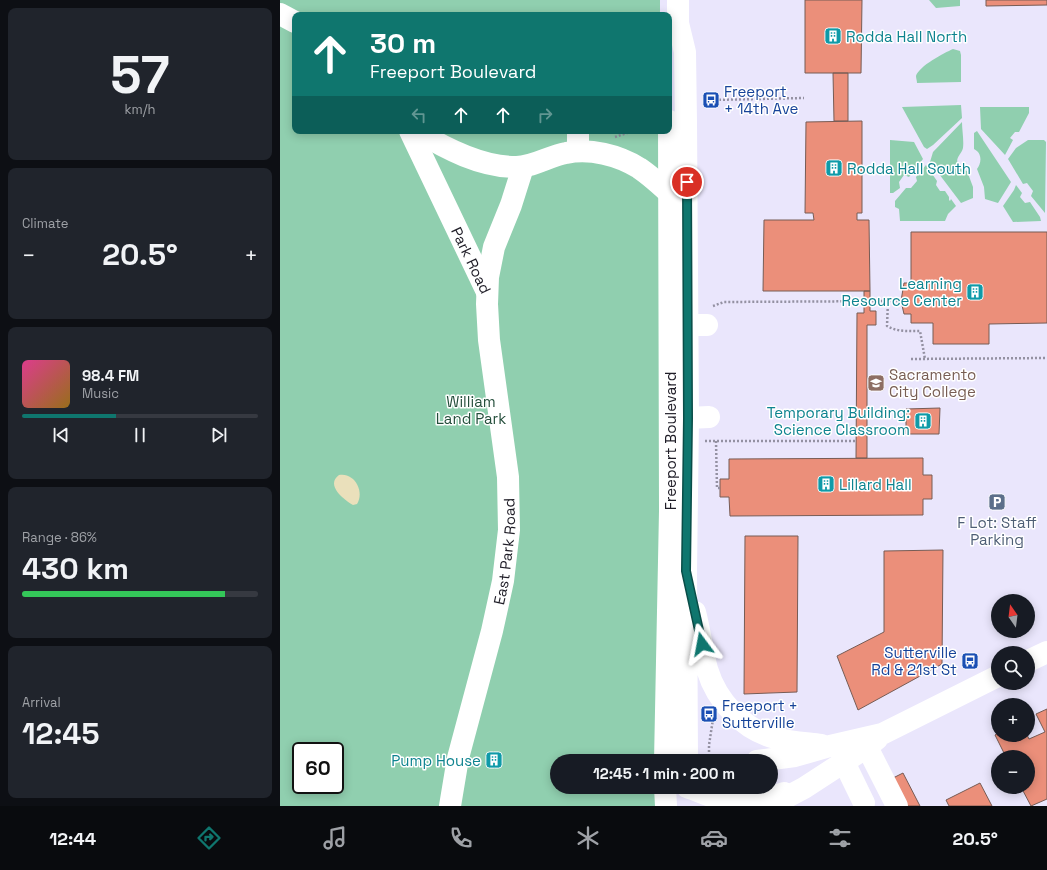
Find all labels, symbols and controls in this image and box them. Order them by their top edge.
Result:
text: 30 m [370,25,436,61]
building icon: Rodda Hall North [823,26,843,46]
place label: Rodda Hall North [846,27,967,46]
icon: ahead [304,28,356,80]
text: 57 [110,42,170,108]
text: Freeport Boulevard [370,60,536,83]
place label: Freeport + 14th Ave [724,82,799,118]
bus stop icon: Freeport + 14th Ave [701,90,721,110]
text: km/h [125,101,155,118]
icon: left [408,104,430,126]
icon: ahead [450,104,472,126]
icon: ahead [492,104,514,126]
icon: right [534,104,556,126]
building icon: Rodda Hall South [824,158,844,178]
place label: Rodda Hall South [847,159,971,178]
pin [670,165,704,199]
icon: arrive [676,171,698,193]
text: Climate [22,215,68,232]
street label: Park Road [448,223,496,297]
text: 20.5° [102,235,178,274]
text: − [22,241,36,269]
text: + [244,241,258,269]
place label: Learning Resource Center [842,274,962,310]
building icon: Learning Resource Center [965,282,985,302]
place label: Sacramento City College [889,365,976,401]
text: 98.4 FM [82,366,139,385]
street label: Freeport Boulevard [661,372,680,510]
school or university icon: Sacramento City College [866,373,886,393]
text: Music [82,385,119,402]
park label: William Land Park [436,392,506,428]
place label: Temporary Building: Science Classroom [767,403,910,439]
building icon: Temporary Building: Science Classroom [913,411,933,431]
icon: previous [50,424,72,446]
icon: pause [129,424,151,446]
icon: next [208,424,230,446]
building icon: Lillard Hall [816,474,836,494]
place label: Lillard Hall [839,475,912,494]
parking icon: F Lot: Staff Parking [987,492,1007,512]
street label: East Park Road [489,498,519,607]
place label: F Lot: Staff Parking [957,513,1037,549]
text: Range · 86% [22,529,97,546]
text: 430 km [22,549,129,588]
north arrow [991,594,1035,638]
map controls [991,594,1035,794]
position arrow [681,623,723,665]
place label: Sutterville Rd & 21st St [871,643,957,679]
button: search [991,646,1035,690]
bus stop icon: Sutterville Rd & 21st St [960,651,980,671]
text: Arrival [22,694,61,711]
place label: Freeport + Sutterville [722,696,798,732]
button: + [991,698,1035,742]
bus stop icon: Freeport + Sutterville [699,704,719,724]
text: 12:45 [22,714,99,753]
speed limit sign: 60 [292,742,344,794]
building icon: Pump House [484,750,504,770]
button: − [991,750,1035,794]
place label: Pump House [391,751,481,770]
text: 12:45 · 1 min · 200 m [593,764,735,783]
icon: directions [195,824,223,852]
icon: music [321,824,349,852]
icon: phone [447,824,475,852]
icon: climate [574,824,602,852]
icon: car [700,824,728,852]
icon: filters [826,824,854,852]
text: 12:44 [49,827,96,850]
text: 20.5° [952,827,998,850]

